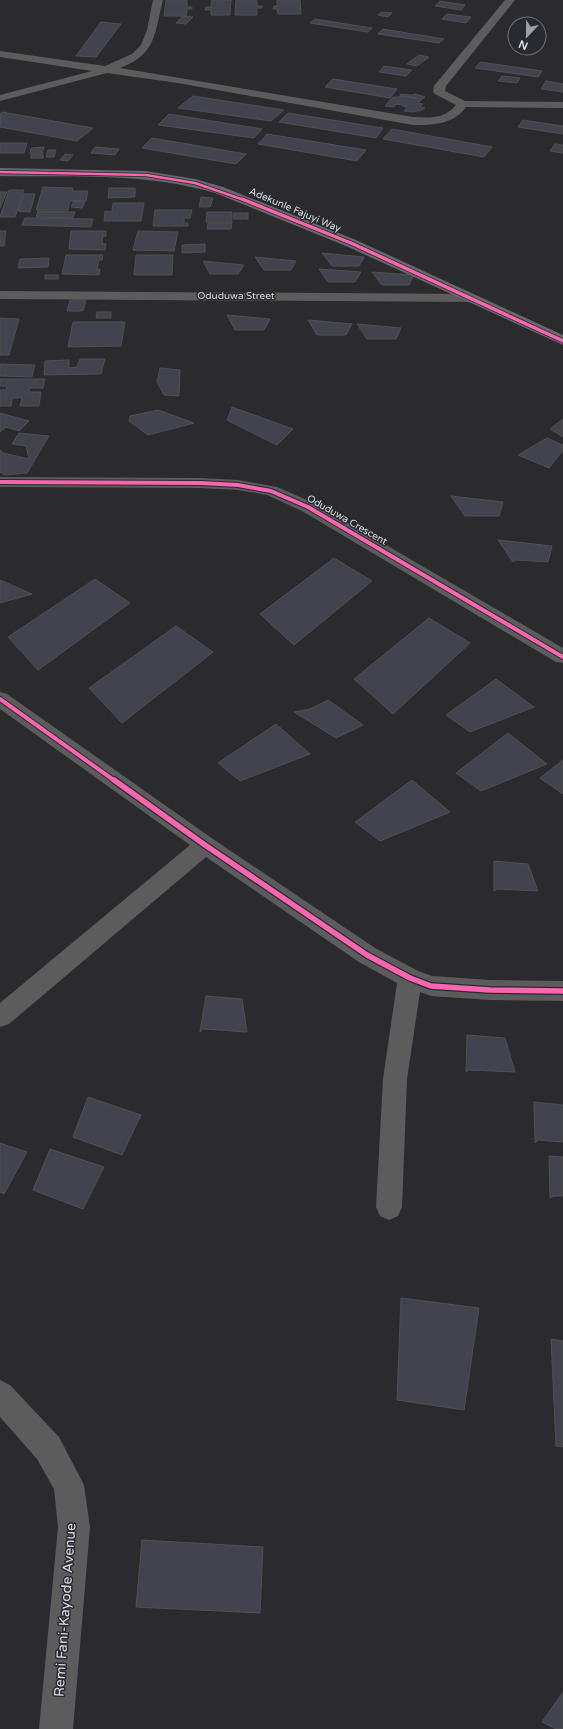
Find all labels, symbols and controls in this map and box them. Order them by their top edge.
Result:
north arrow [507,16,547,56]
text: N [517,37,530,52]
street label: Adekunle Fajuyi Way [247,185,343,235]
street label: Oduduwa Street [197,290,275,302]
street label: Oduduwa Crescent [305,492,389,548]
street label: Remi Fani-Kayode Avenue [50,1522,80,1698]

